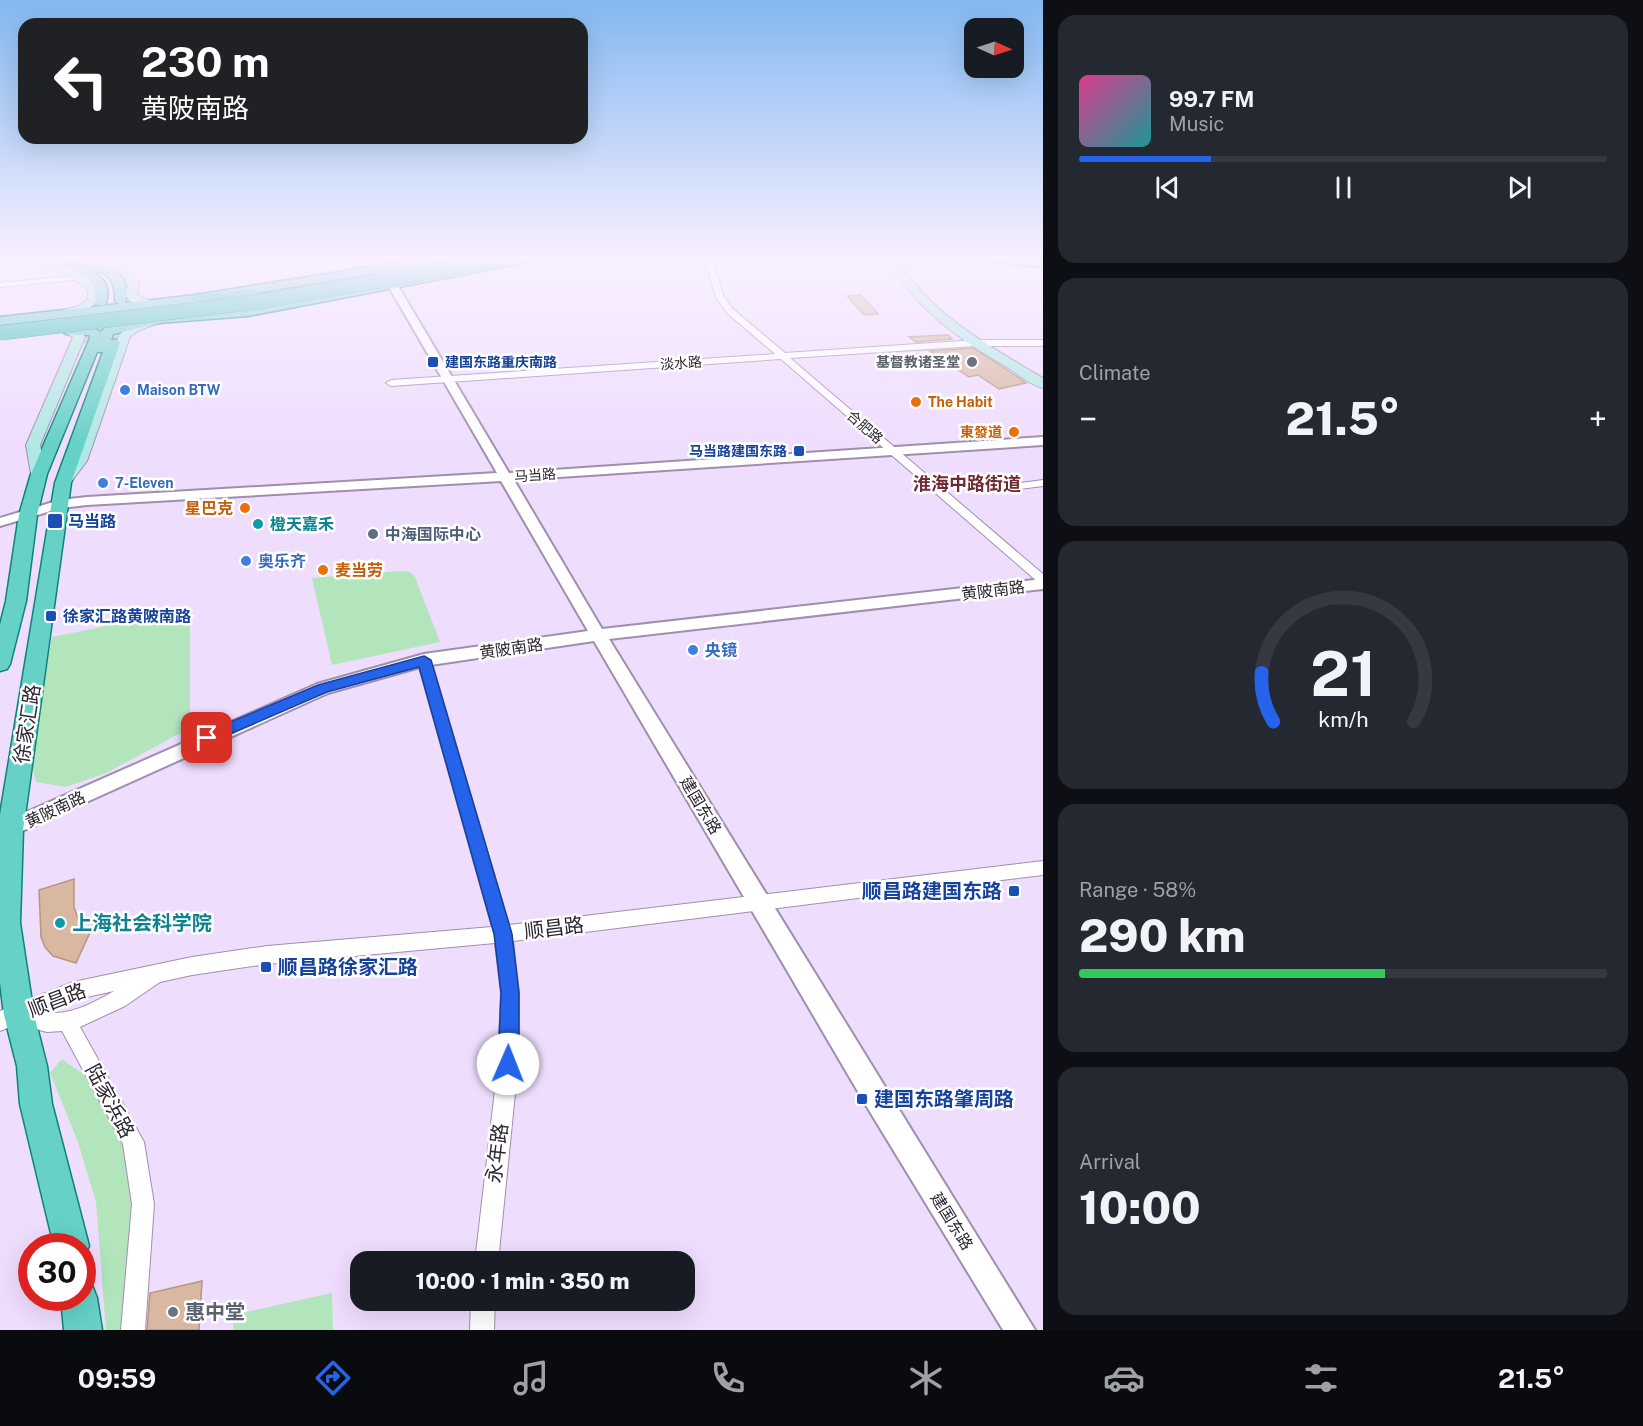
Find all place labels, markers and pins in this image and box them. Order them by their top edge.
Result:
place label: 建国东路重庆南路 [445,354,557,370]
place label: 基督教诸圣堂 [876,354,960,370]
marker: 建国东路重庆南路 [426,355,440,369]
marker: 基督教诸圣堂 [965,355,979,369]
place label: Maison BTW [137,382,221,398]
marker: Maison BTW [118,383,132,397]
place label: The Habit [928,394,993,410]
marker: The Habit [909,395,923,409]
place label: 東發道 [960,424,1002,440]
marker: 東發道 [1007,425,1021,439]
place label: 马当路建国东路 [689,443,787,459]
marker: 马当路建国东路 [792,444,806,458]
place label: 7-Eleven [115,475,174,491]
marker: 7-Eleven [96,476,110,490]
place label: 星巴克 [185,499,233,518]
marker: 星巴克 [238,501,252,515]
marker: 马当路 [46,512,64,530]
place label: 马当路 [68,512,116,531]
place label: 橙天嘉禾 [270,515,334,534]
marker: 橙天嘉禾 [251,517,265,531]
place label: 中海国际中心 [385,525,481,544]
marker: 中海国际中心 [366,527,380,541]
place label: 奥乐齐 [258,552,306,571]
marker: 奥乐齐 [239,554,253,568]
place label: 麦当劳 [335,561,383,580]
marker: 麦当劳 [316,563,330,577]
place label: 徐家汇路黄陂南路 [63,607,191,626]
marker: 徐家汇路黄陂南路 [44,609,58,623]
place label: 央镜 [705,641,737,660]
marker: 央镜 [686,643,700,657]
pin [181,712,232,763]
place label: 顺昌路建国东路 [862,879,1002,903]
marker: 顺昌路建国东路 [1007,884,1021,898]
place label: 上海社会科学院 [72,911,212,935]
marker: 上海社会科学院 [53,916,67,930]
place label: 顺昌路徐家汇路 [278,955,418,979]
marker: 顺昌路徐家汇路 [259,960,273,974]
place label: 建国东路肇周路 [874,1087,1014,1111]
marker: 建国东路肇周路 [855,1092,869,1106]
place label: 惠中堂 [185,1300,245,1324]
marker: 惠中堂 [166,1305,180,1319]

